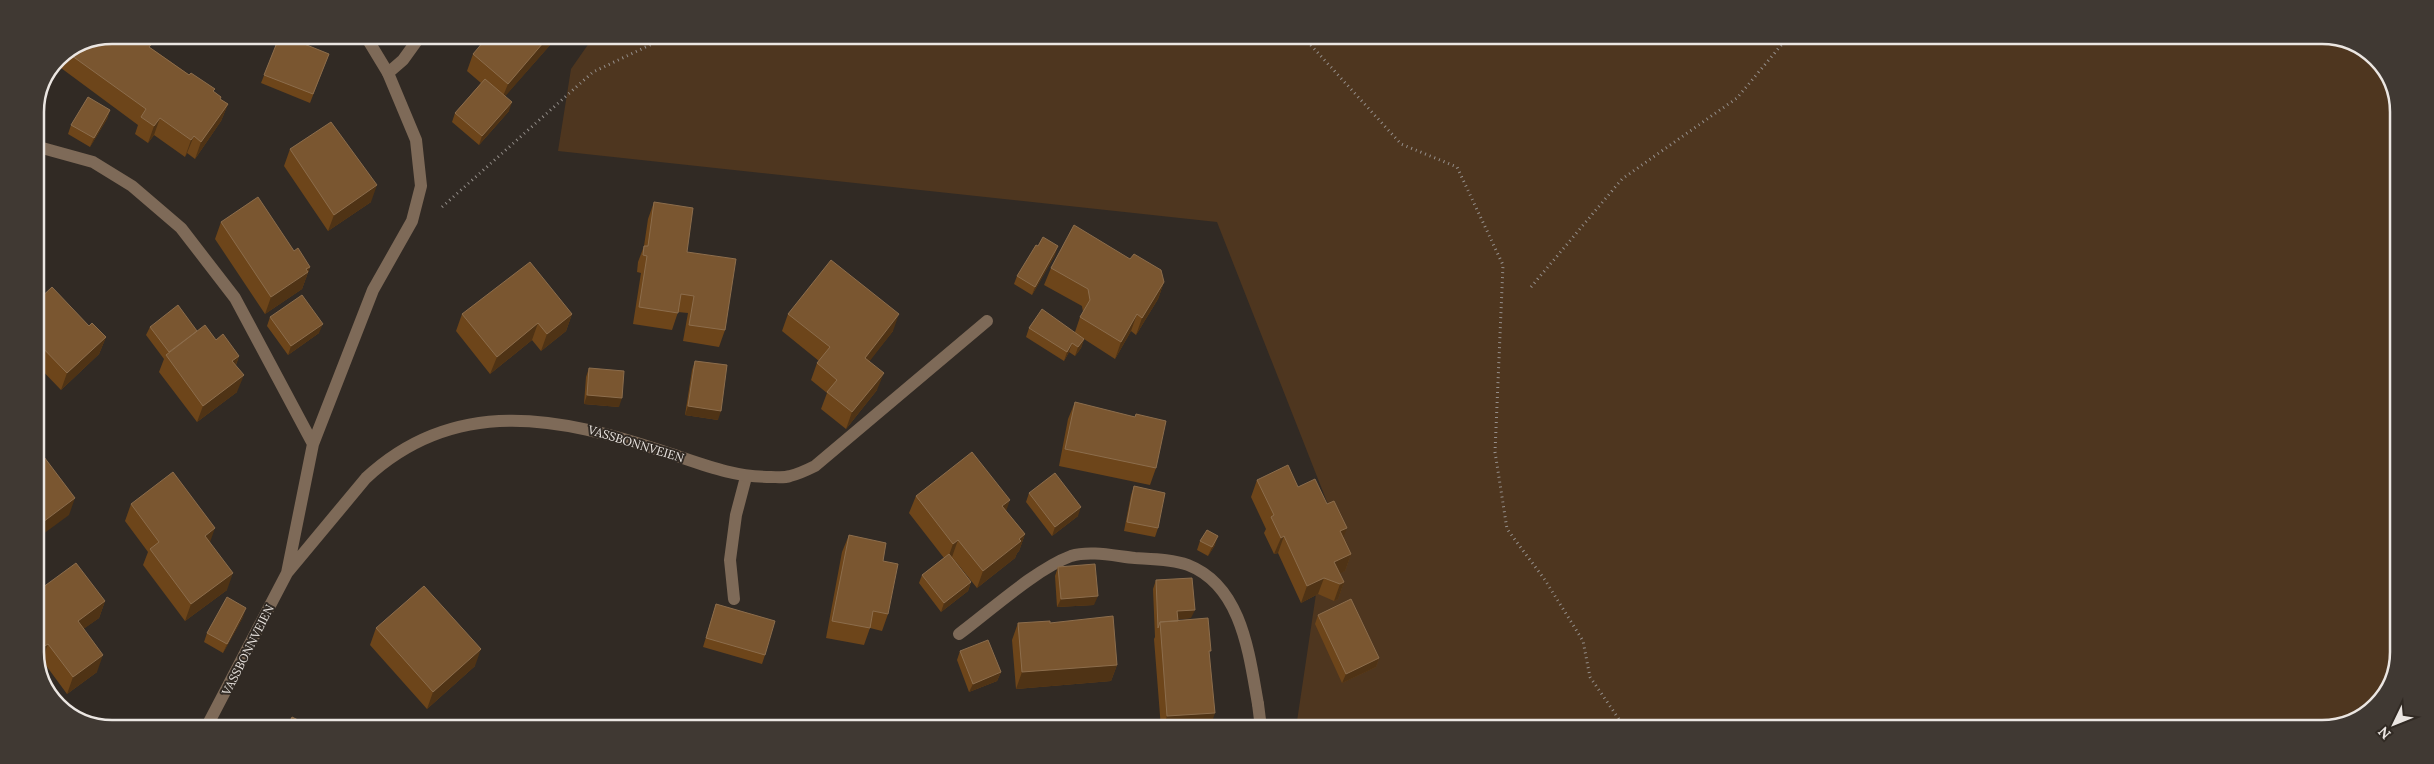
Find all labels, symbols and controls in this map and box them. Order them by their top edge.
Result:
street label: VASSBONNVEIEN [585,422,686,465]
street label: VASSBONNVEIEN [218,602,277,698]
north arrow [2369,699,2419,749]
text: N [2374,723,2395,743]

